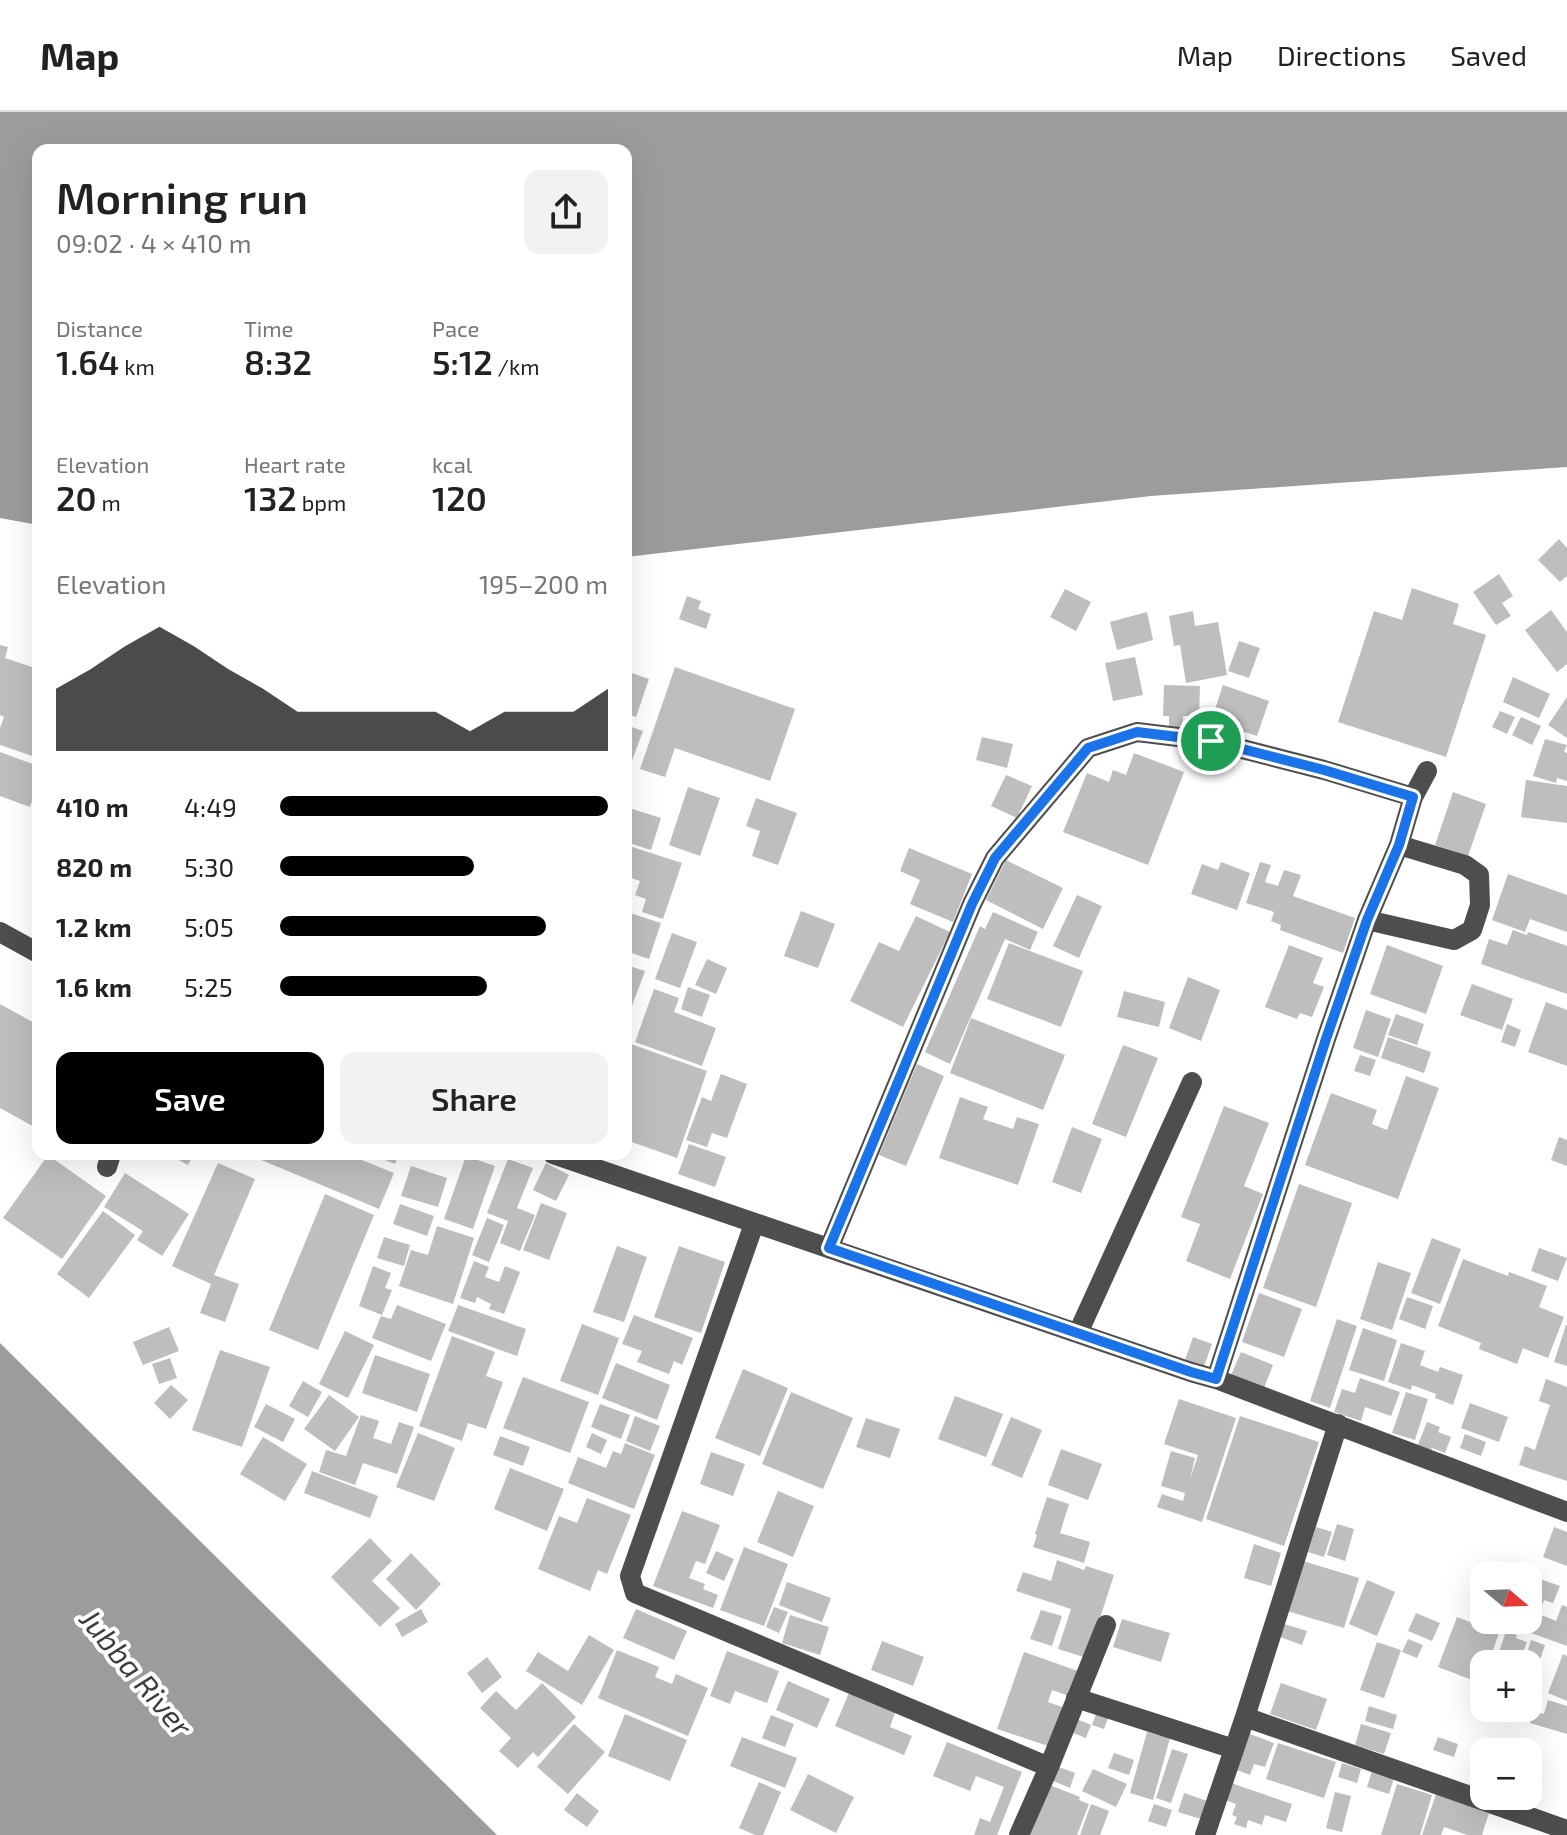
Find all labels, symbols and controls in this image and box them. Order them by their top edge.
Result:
text: Map [40,32,119,78]
text: Map [1177,38,1233,72]
text: Directions [1277,38,1406,72]
text: Saved [1450,38,1527,72]
text: Morning run [56,170,308,223]
button: share [524,170,608,254]
text: 09:02 · 4 × 410 m [56,227,251,258]
text: Distance [56,315,143,341]
text: Time [244,315,293,341]
text: Pace [432,315,479,341]
text: 1.64 [56,341,119,382]
text: 8:32 [244,341,312,382]
text: 5:12 [432,341,493,382]
text: km [119,353,155,379]
text: /km [493,353,539,379]
text: Elevation [56,451,149,477]
text: Heart rate [244,451,346,477]
text: kcal [432,451,472,477]
text: 20 [56,477,97,518]
text: 132 [244,477,297,518]
text: 120 [432,477,487,518]
text: m [97,489,121,515]
text: bpm [297,489,346,515]
text: Elevation [56,568,166,599]
text: 195–200 m [479,568,608,599]
pin [1177,707,1245,775]
icon: arrive [1189,719,1233,763]
text: 410 m [56,791,129,822]
text: 4:49 [184,791,237,822]
text: 820 m [56,851,132,882]
text: 5:30 [184,851,234,882]
text: 1.2 km [56,911,132,942]
text: 5:05 [184,911,234,942]
text: 1.6 km [56,971,132,1002]
text: 5:25 [184,971,233,1002]
button: Save [56,1052,324,1144]
button: Share [340,1052,608,1144]
north arrow [1470,1562,1542,1634]
map controls [1470,1562,1542,1810]
water label: Jubba River [73,1600,201,1744]
button: + [1470,1650,1542,1722]
button: − [1470,1738,1542,1810]

